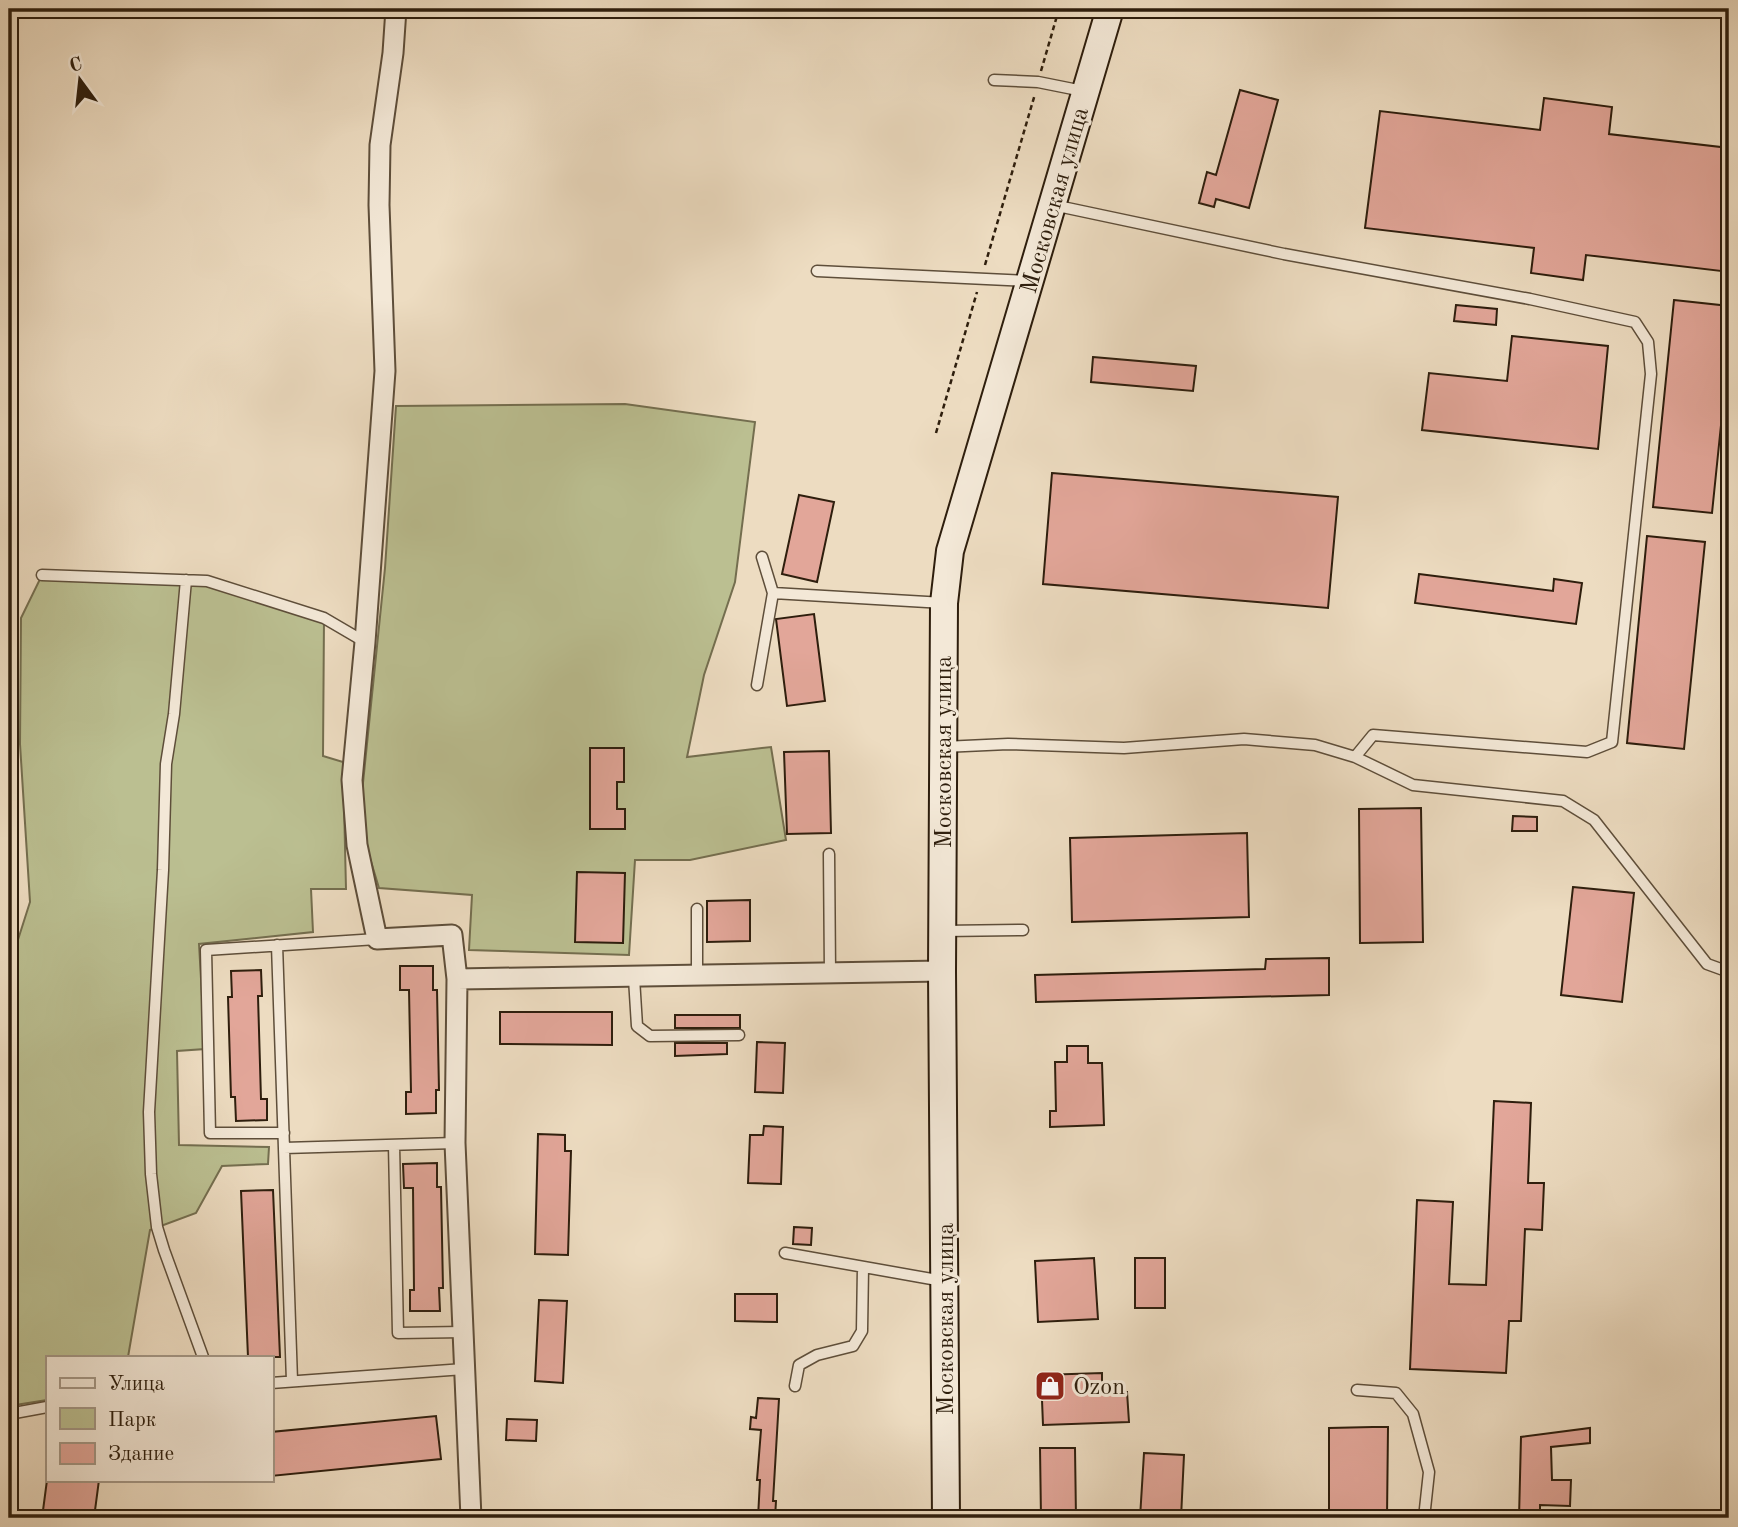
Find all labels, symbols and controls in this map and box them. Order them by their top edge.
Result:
north arrow [46,46,116,116]
text: С [68,55,85,77]
street label: Московская улица [1018,104,1094,297]
street label: Московская улица [933,655,957,848]
street label: Московская улица [935,1222,959,1415]
legend [46,1356,273,1482]
shop icon: Ozon [1033,1369,1067,1403]
text: Улица [108,1374,165,1395]
place label: Ozon [1073,1376,1125,1400]
text: Парк [108,1410,157,1431]
text: Здание [108,1444,174,1465]

